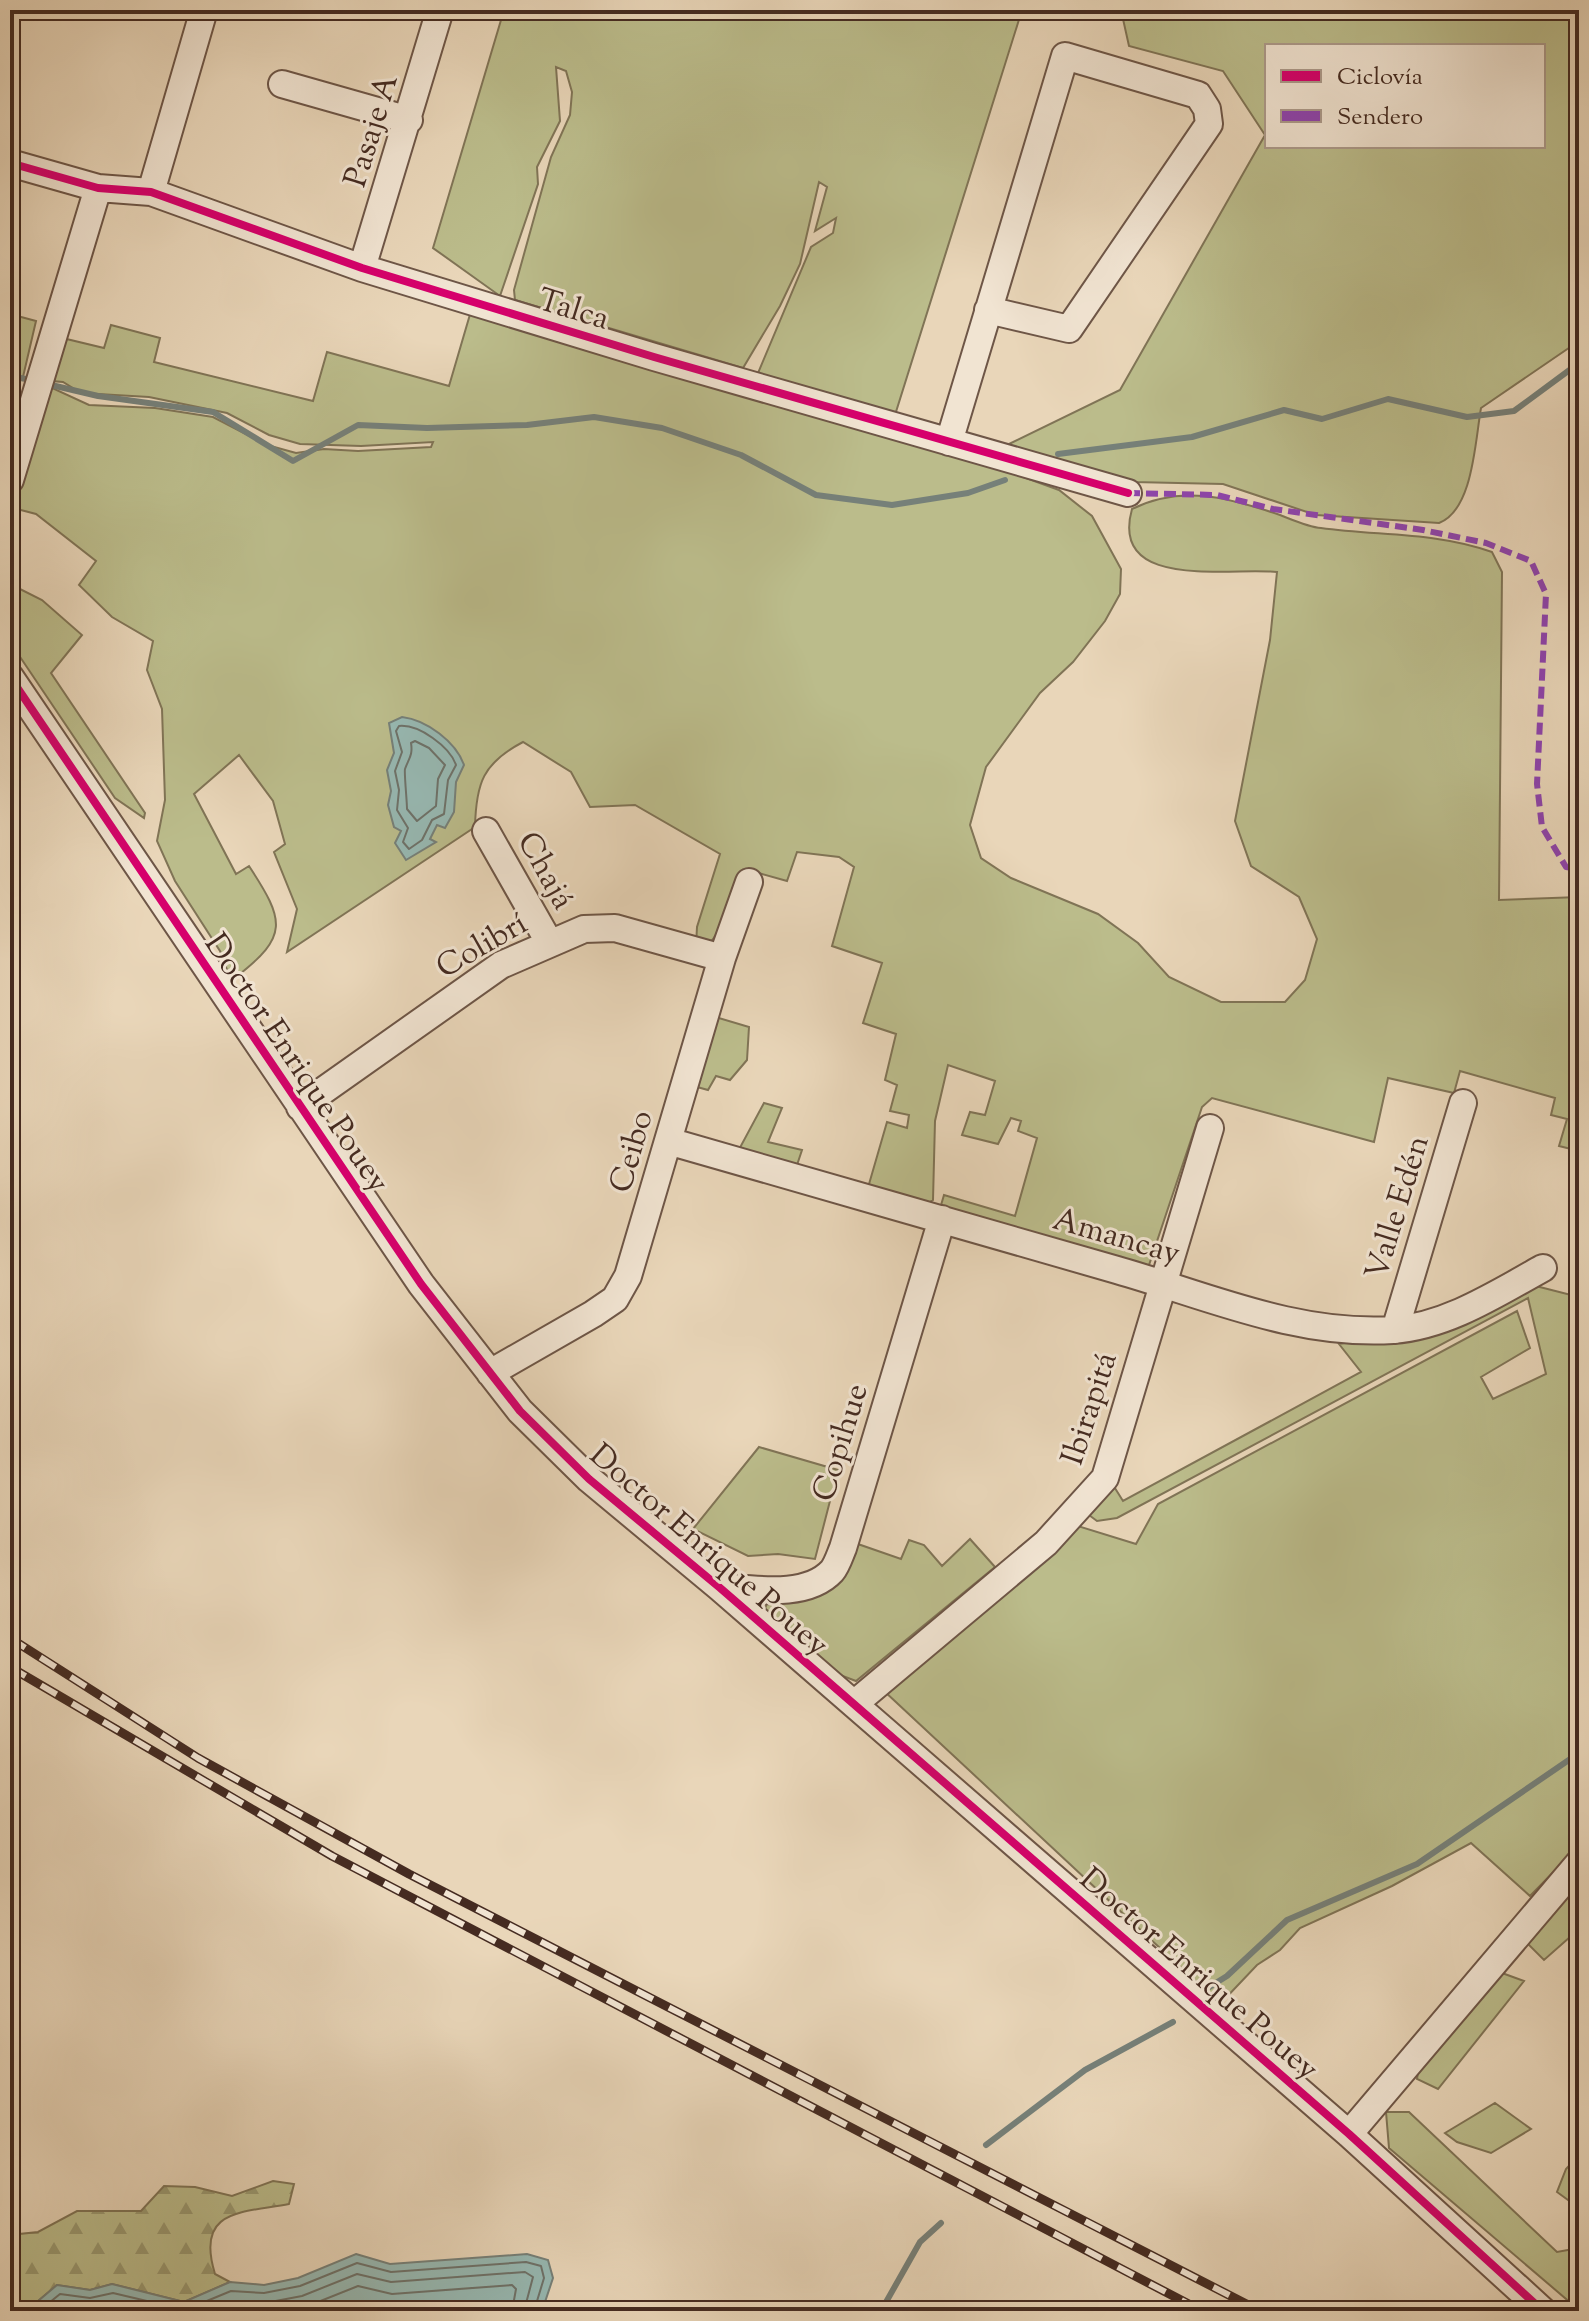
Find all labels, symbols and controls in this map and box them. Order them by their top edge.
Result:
legend [1265,44,1545,148]
text: Ciclovía [1337,61,1423,95]
street label: Pasaje A [334,69,412,193]
text: Sendero [1337,101,1423,135]
street label: Talca [532,278,615,343]
street label: Chajá [504,824,585,919]
street label: Colibrí [428,902,537,991]
street label: Doctor Enrique Pouey [191,925,400,1203]
street label: Ceibo [599,1105,667,1198]
street label: Valle Edén [1355,1130,1443,1286]
street label: Amancay [1047,1198,1185,1278]
street label: Ibirapitá [1051,1346,1131,1471]
street label: Copihue [802,1378,882,1507]
street label: Doctor Enrique Pouey [578,1434,838,1668]
street label: Doctor Enrique Pouey [1068,1858,1328,2092]

